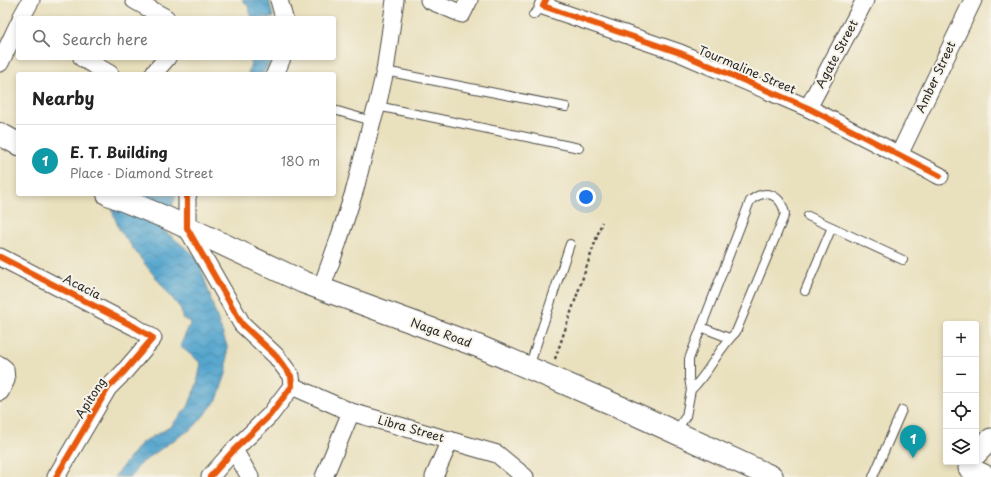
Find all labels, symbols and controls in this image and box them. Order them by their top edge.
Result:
search box [16,16,336,60]
street label: Agate Street [810,16,862,91]
icon: search [30,27,52,49]
text: Search here [62,27,148,50]
street label: Amber Street [911,38,960,115]
street label: Tourmaline Street [696,40,799,98]
text: Nearby [32,85,94,111]
text: E. T. Building [70,140,168,163]
text: 1 [42,151,48,170]
text: 180 m [281,151,320,170]
text: Place · Diamond Street [70,163,213,182]
your location [576,187,596,207]
street label: Acacia [61,269,105,304]
street label: Naga Road [408,313,474,351]
map controls [943,321,979,465]
button: + [943,321,979,357]
button: − [943,357,979,393]
street label: Apitong [70,373,110,421]
button: locate [943,393,979,429]
street label: Libra Street [376,410,447,446]
pin: 1 [900,425,926,458]
button: layers [943,429,979,465]

